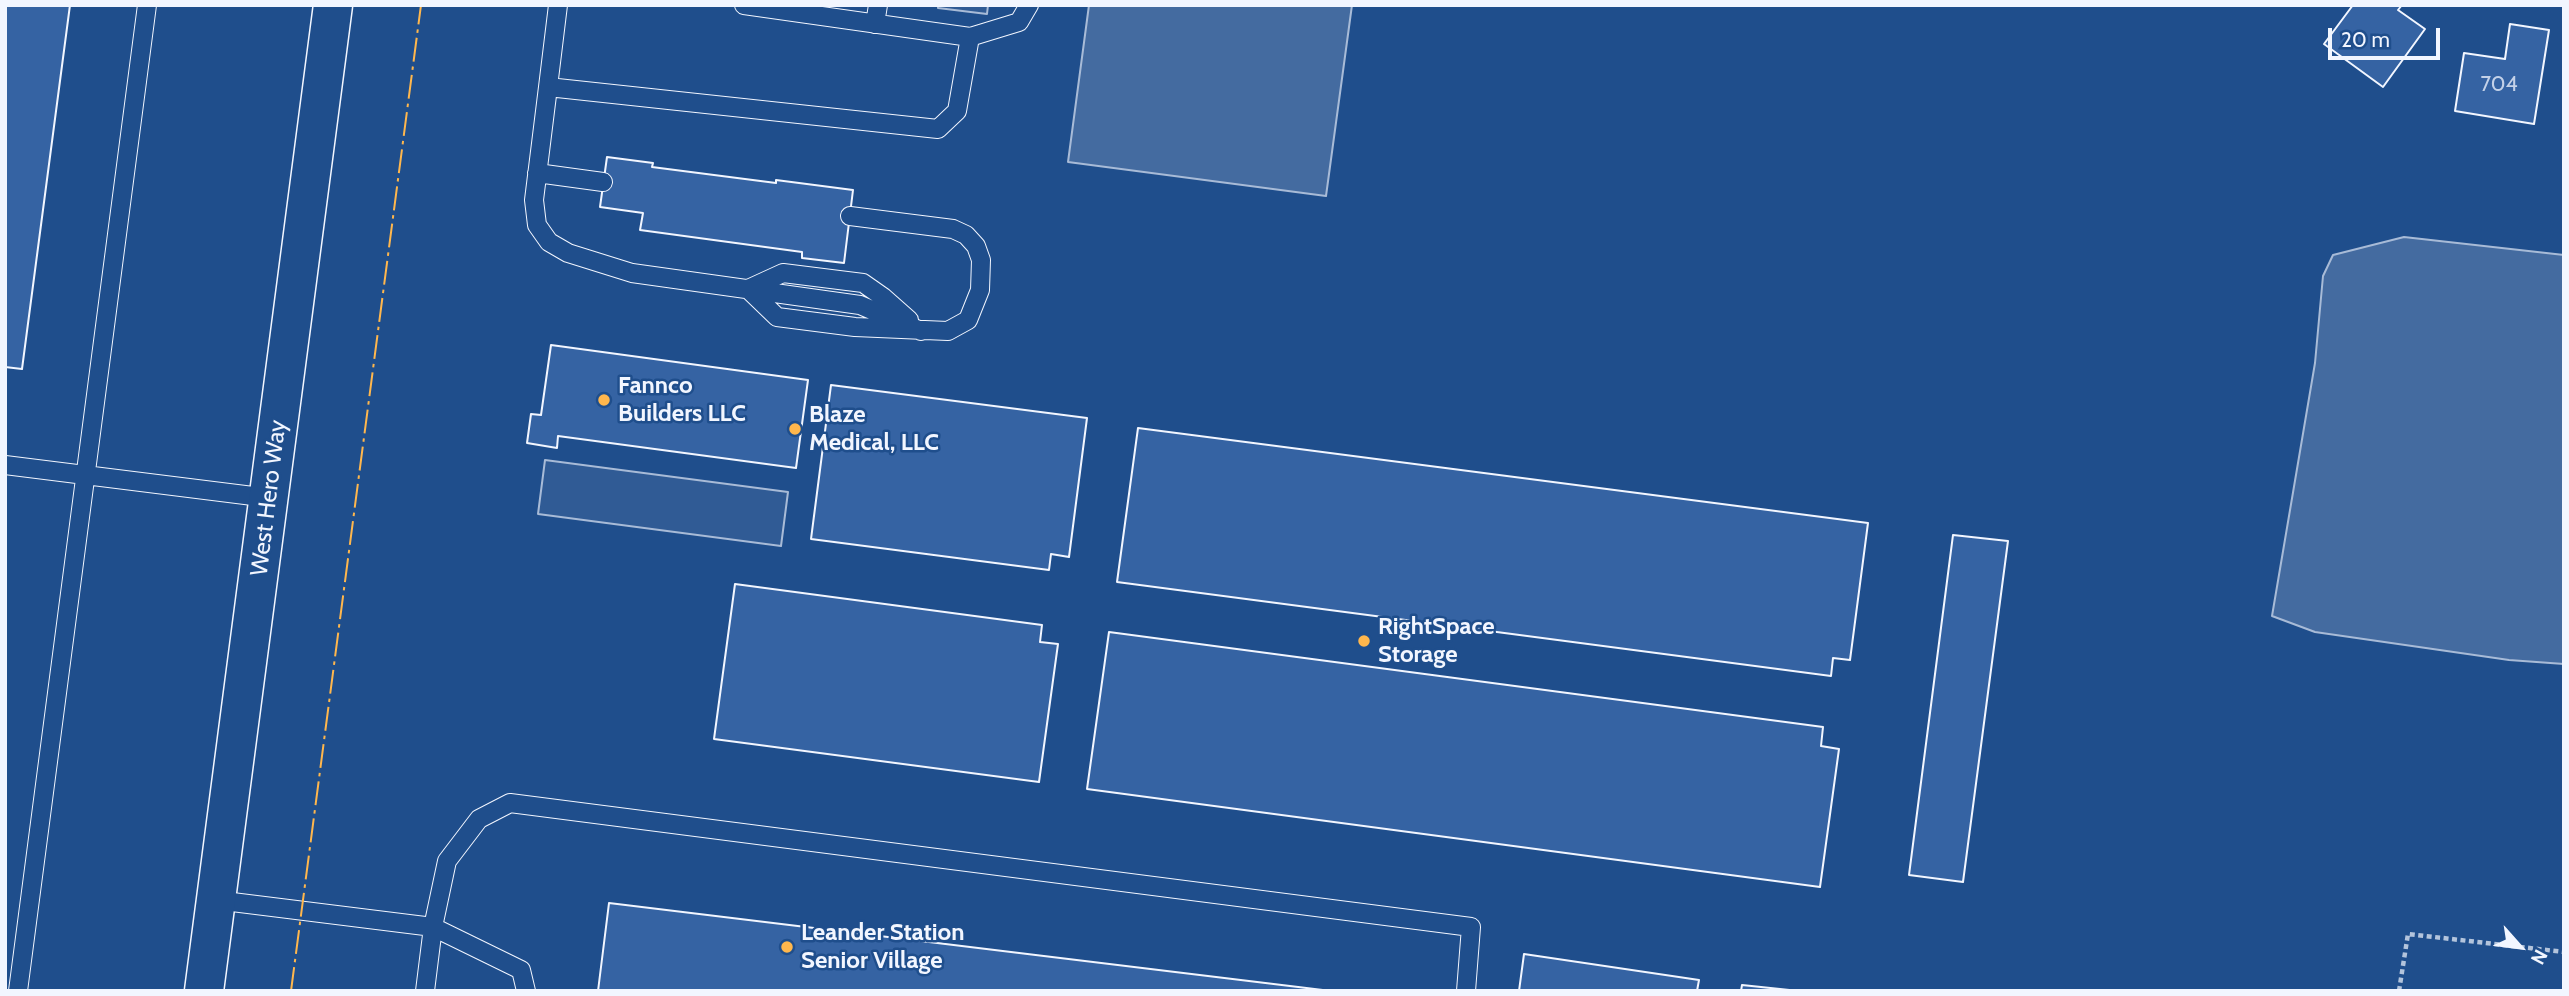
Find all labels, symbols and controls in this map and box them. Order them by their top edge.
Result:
scale bar [2331,14,2443,58]
text: 20 m [2341,27,2390,52]
house number: 704 [2480,72,2518,98]
place label: Fannco Builders LLC [618,372,746,428]
marker: Fannco Builders LLC [596,392,612,408]
place label: Blaze Medical, LLC [809,401,939,457]
street label: West Hero Way [245,418,293,578]
marker: Blaze Medical, LLC [787,421,803,437]
place label: RightSpace Storage [1378,613,1495,669]
marker: RightSpace Storage [1356,633,1372,649]
north arrow [2485,912,2555,982]
place label: Leander Station Senior Village [801,919,964,975]
marker: Leander Station Senior Village [779,939,795,955]
text: N [2526,946,2552,968]

